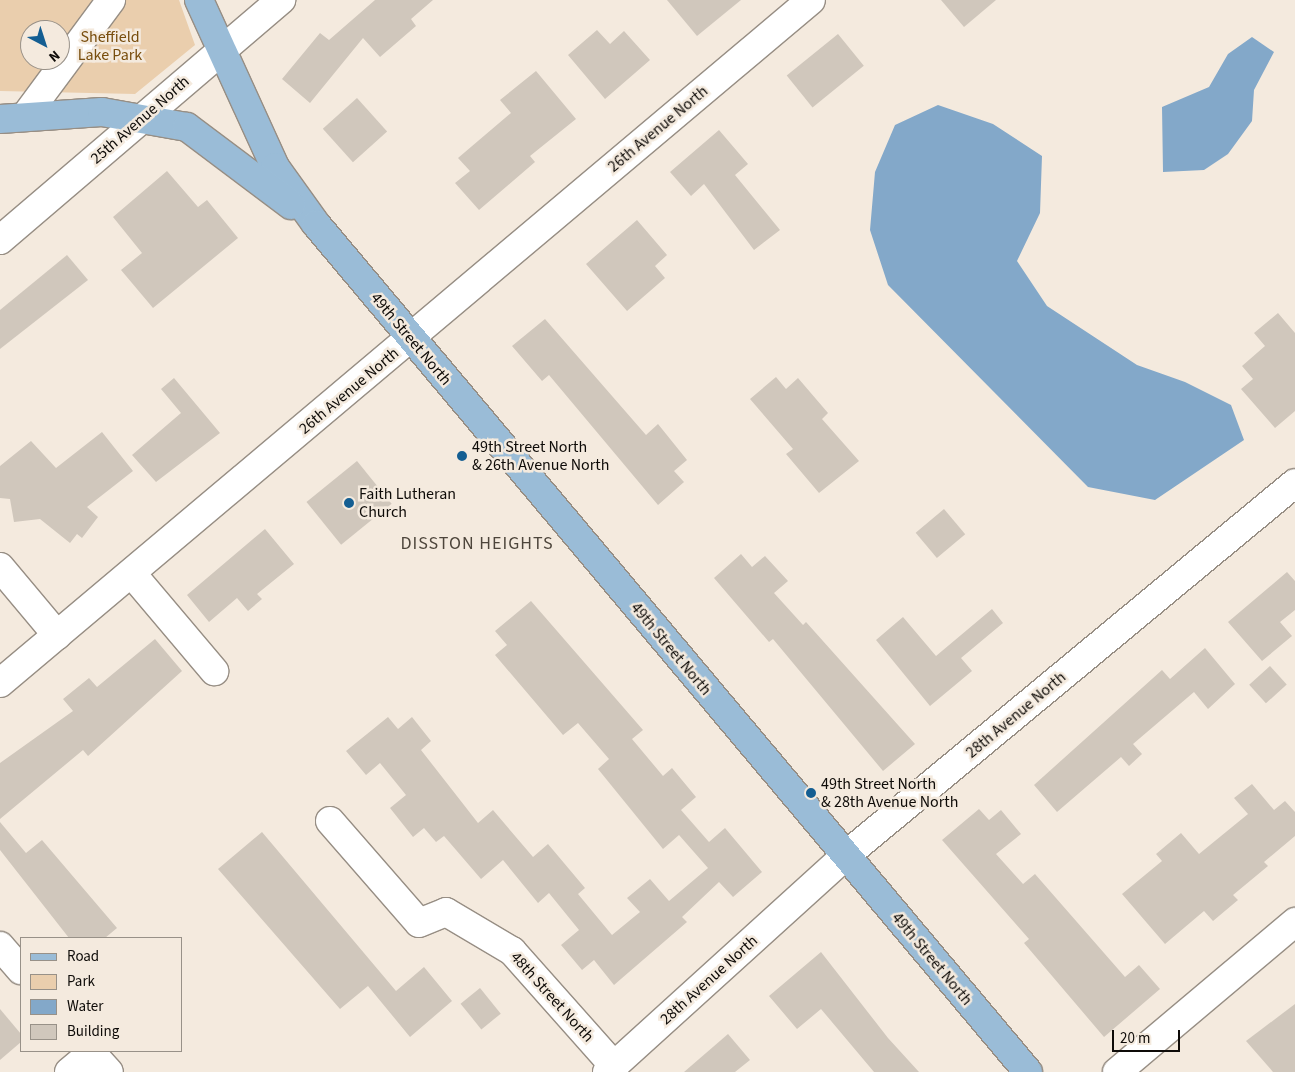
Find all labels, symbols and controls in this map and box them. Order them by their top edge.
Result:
north arrow [20,20,70,70]
park label: Sheffield Lake Park [78,27,142,65]
text: N [44,45,64,66]
street label: 25th Avenue North [87,72,193,168]
street label: 26th Avenue North [604,82,712,176]
street label: 49th Street North [367,289,455,389]
street label: 26th Avenue North [295,344,403,438]
place label: 49th Street North & 26th Avenue North [472,437,609,475]
marker: 49th Street North & 26th Avenue North [456,450,468,462]
place label: Faith Lutheran Church [359,484,456,522]
marker: Faith Lutheran Church [343,497,355,509]
district label: DISSTON HEIGHTS [399,533,555,555]
street label: 49th Street North [627,599,715,699]
street label: 28th Avenue North [962,668,1070,762]
place label: 49th Street North & 28th Avenue North [821,774,958,812]
marker: 49th Street North & 28th Avenue North [805,787,817,799]
street label: 49th Street North [888,909,976,1009]
street label: 28th Avenue North [656,931,762,1029]
legend [20,937,182,1052]
text: Road [67,946,99,967]
street label: 48th Street North [506,948,598,1046]
text: Park [67,971,95,992]
text: Water [67,996,103,1017]
scale bar [1115,1020,1182,1052]
text: Building [67,1021,119,1042]
text: 20 m [1120,1028,1150,1049]

